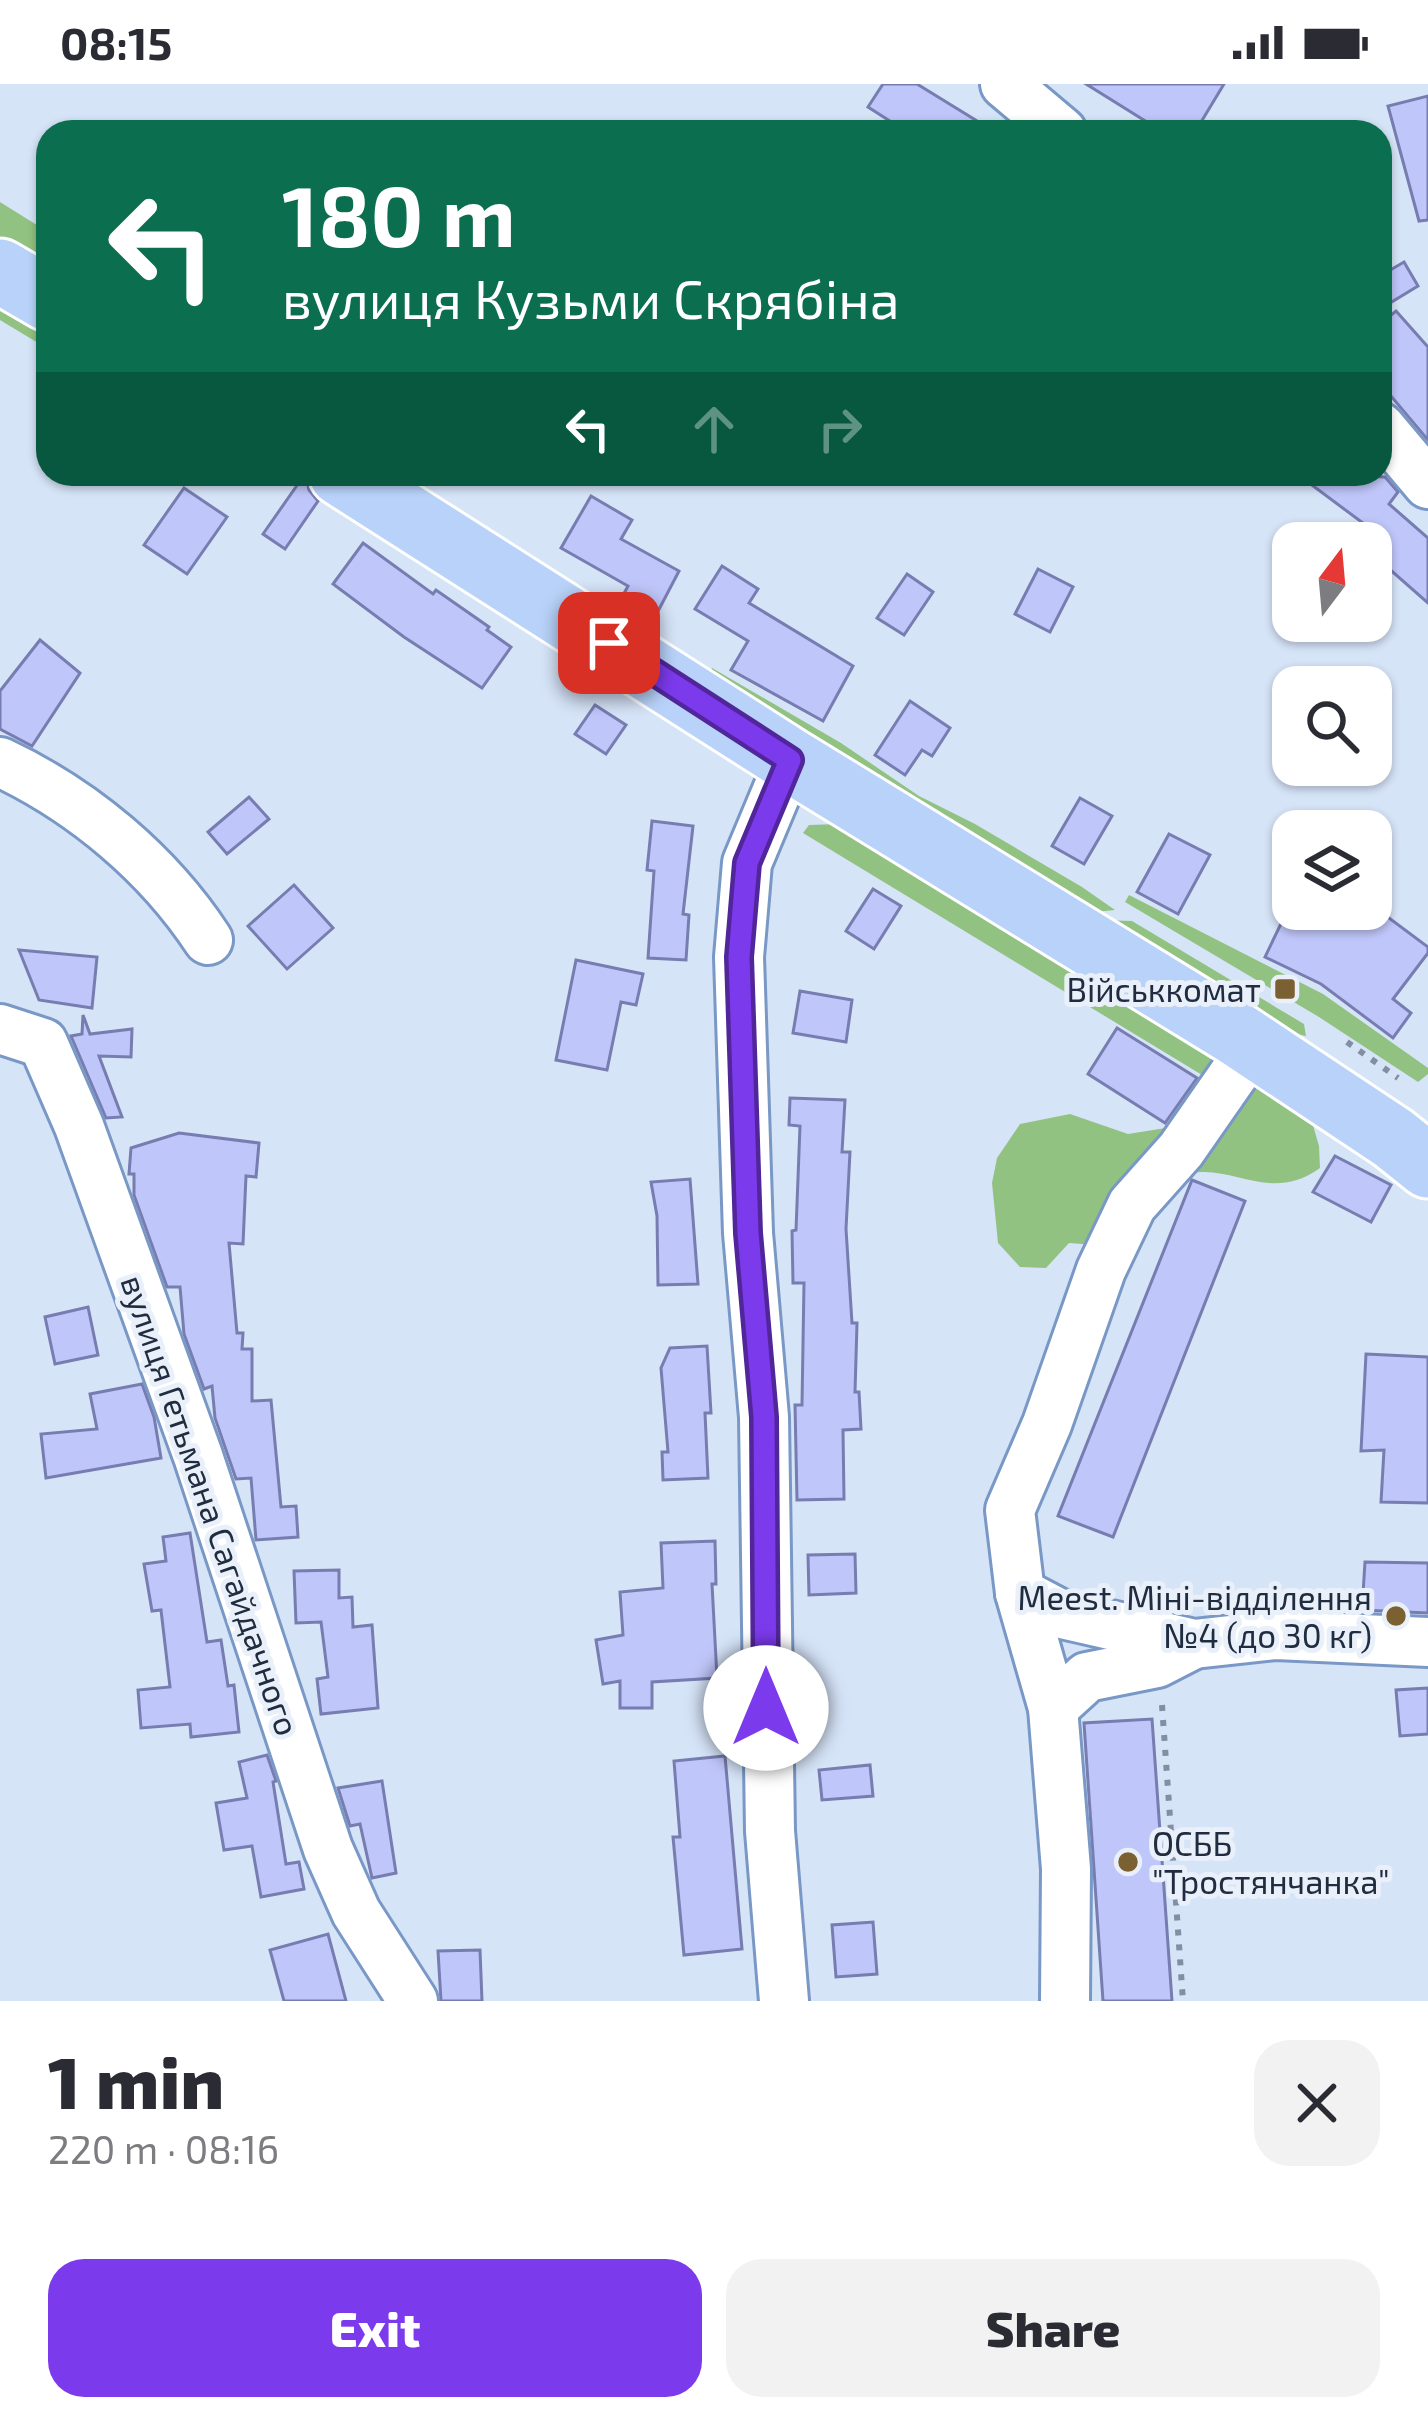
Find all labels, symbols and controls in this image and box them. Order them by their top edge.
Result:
text: 08:15 [60,15,172,69]
text: 180 m [282,163,516,264]
icon: left [84,168,240,324]
text: вулиця Кузьми Скрябіна [282,265,899,330]
icon: left [555,396,621,462]
icon: ahead [681,396,747,462]
icon: right [807,396,873,462]
north arrow [1272,522,1392,642]
map controls [1272,522,1392,930]
pin [558,592,660,694]
icon: arrive [576,610,642,676]
button: search [1272,666,1392,786]
button: layers [1272,810,1392,930]
place label: Військкомат [1066,969,1261,1009]
marker: Військкомат [1272,976,1298,1002]
street label: вулиця Гетьмана Сагайдачного [112,1270,309,1741]
place label: Meest. Міні-відділення №4 (до 30 кг) [1018,1577,1372,1655]
marker: Meest. Міні-відділення №4 (до 30 кг) [1383,1603,1409,1629]
position arrow [703,1645,829,1771]
place label: ОСББ "Тростянчанка" [1152,1823,1390,1901]
marker: ОСББ "Тростянчанка" [1115,1849,1141,1875]
text: 1 min [48,2037,224,2123]
button: close [1254,2040,1380,2166]
text: 220 m · 08:16 [48,2125,279,2172]
button: Exit [48,2259,702,2397]
button: Share [726,2259,1380,2397]

